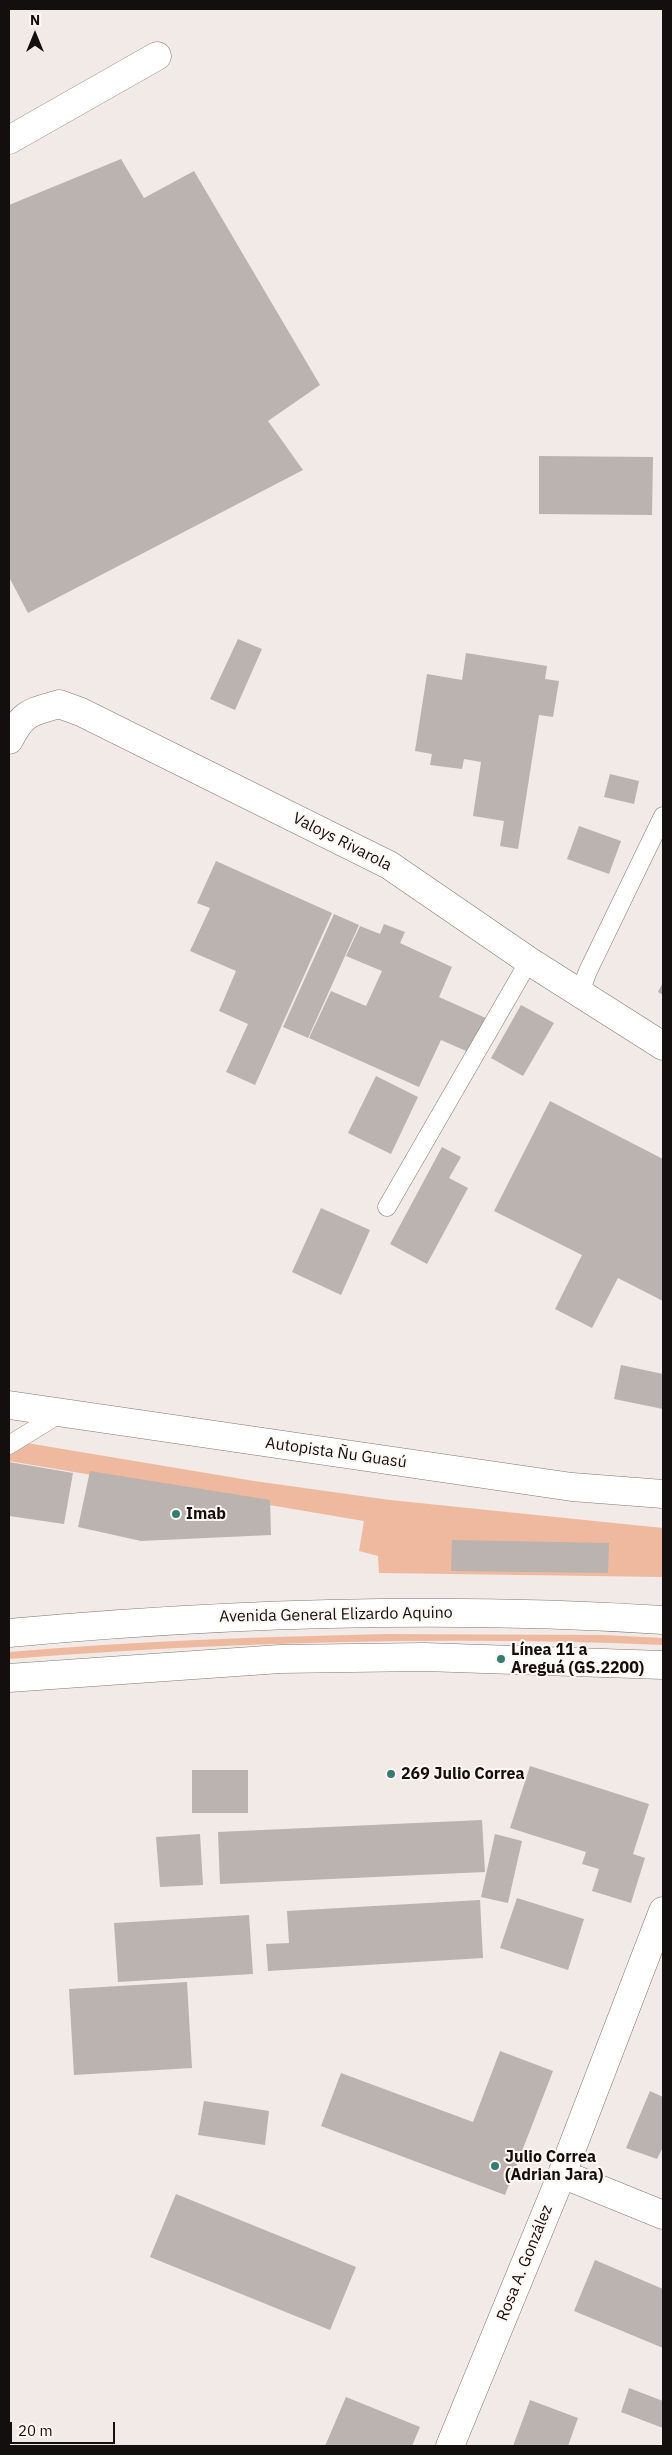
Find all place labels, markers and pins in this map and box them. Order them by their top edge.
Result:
place label: Imab [186,1504,226,1524]
marker: Imab [170,1508,182,1520]
place label: Línea 11 a Areguá (GS.2200) [511,1640,644,1678]
marker: Línea 11 a Areguá (GS.2200) [495,1653,507,1665]
place label: 269 Julio Correa [401,1764,525,1784]
marker: 269 Julio Correa [385,1768,397,1780]
place label: Julio Correa (Adrian Jara) [505,2147,603,2185]
marker: Julio Correa (Adrian Jara) [489,2160,501,2172]

